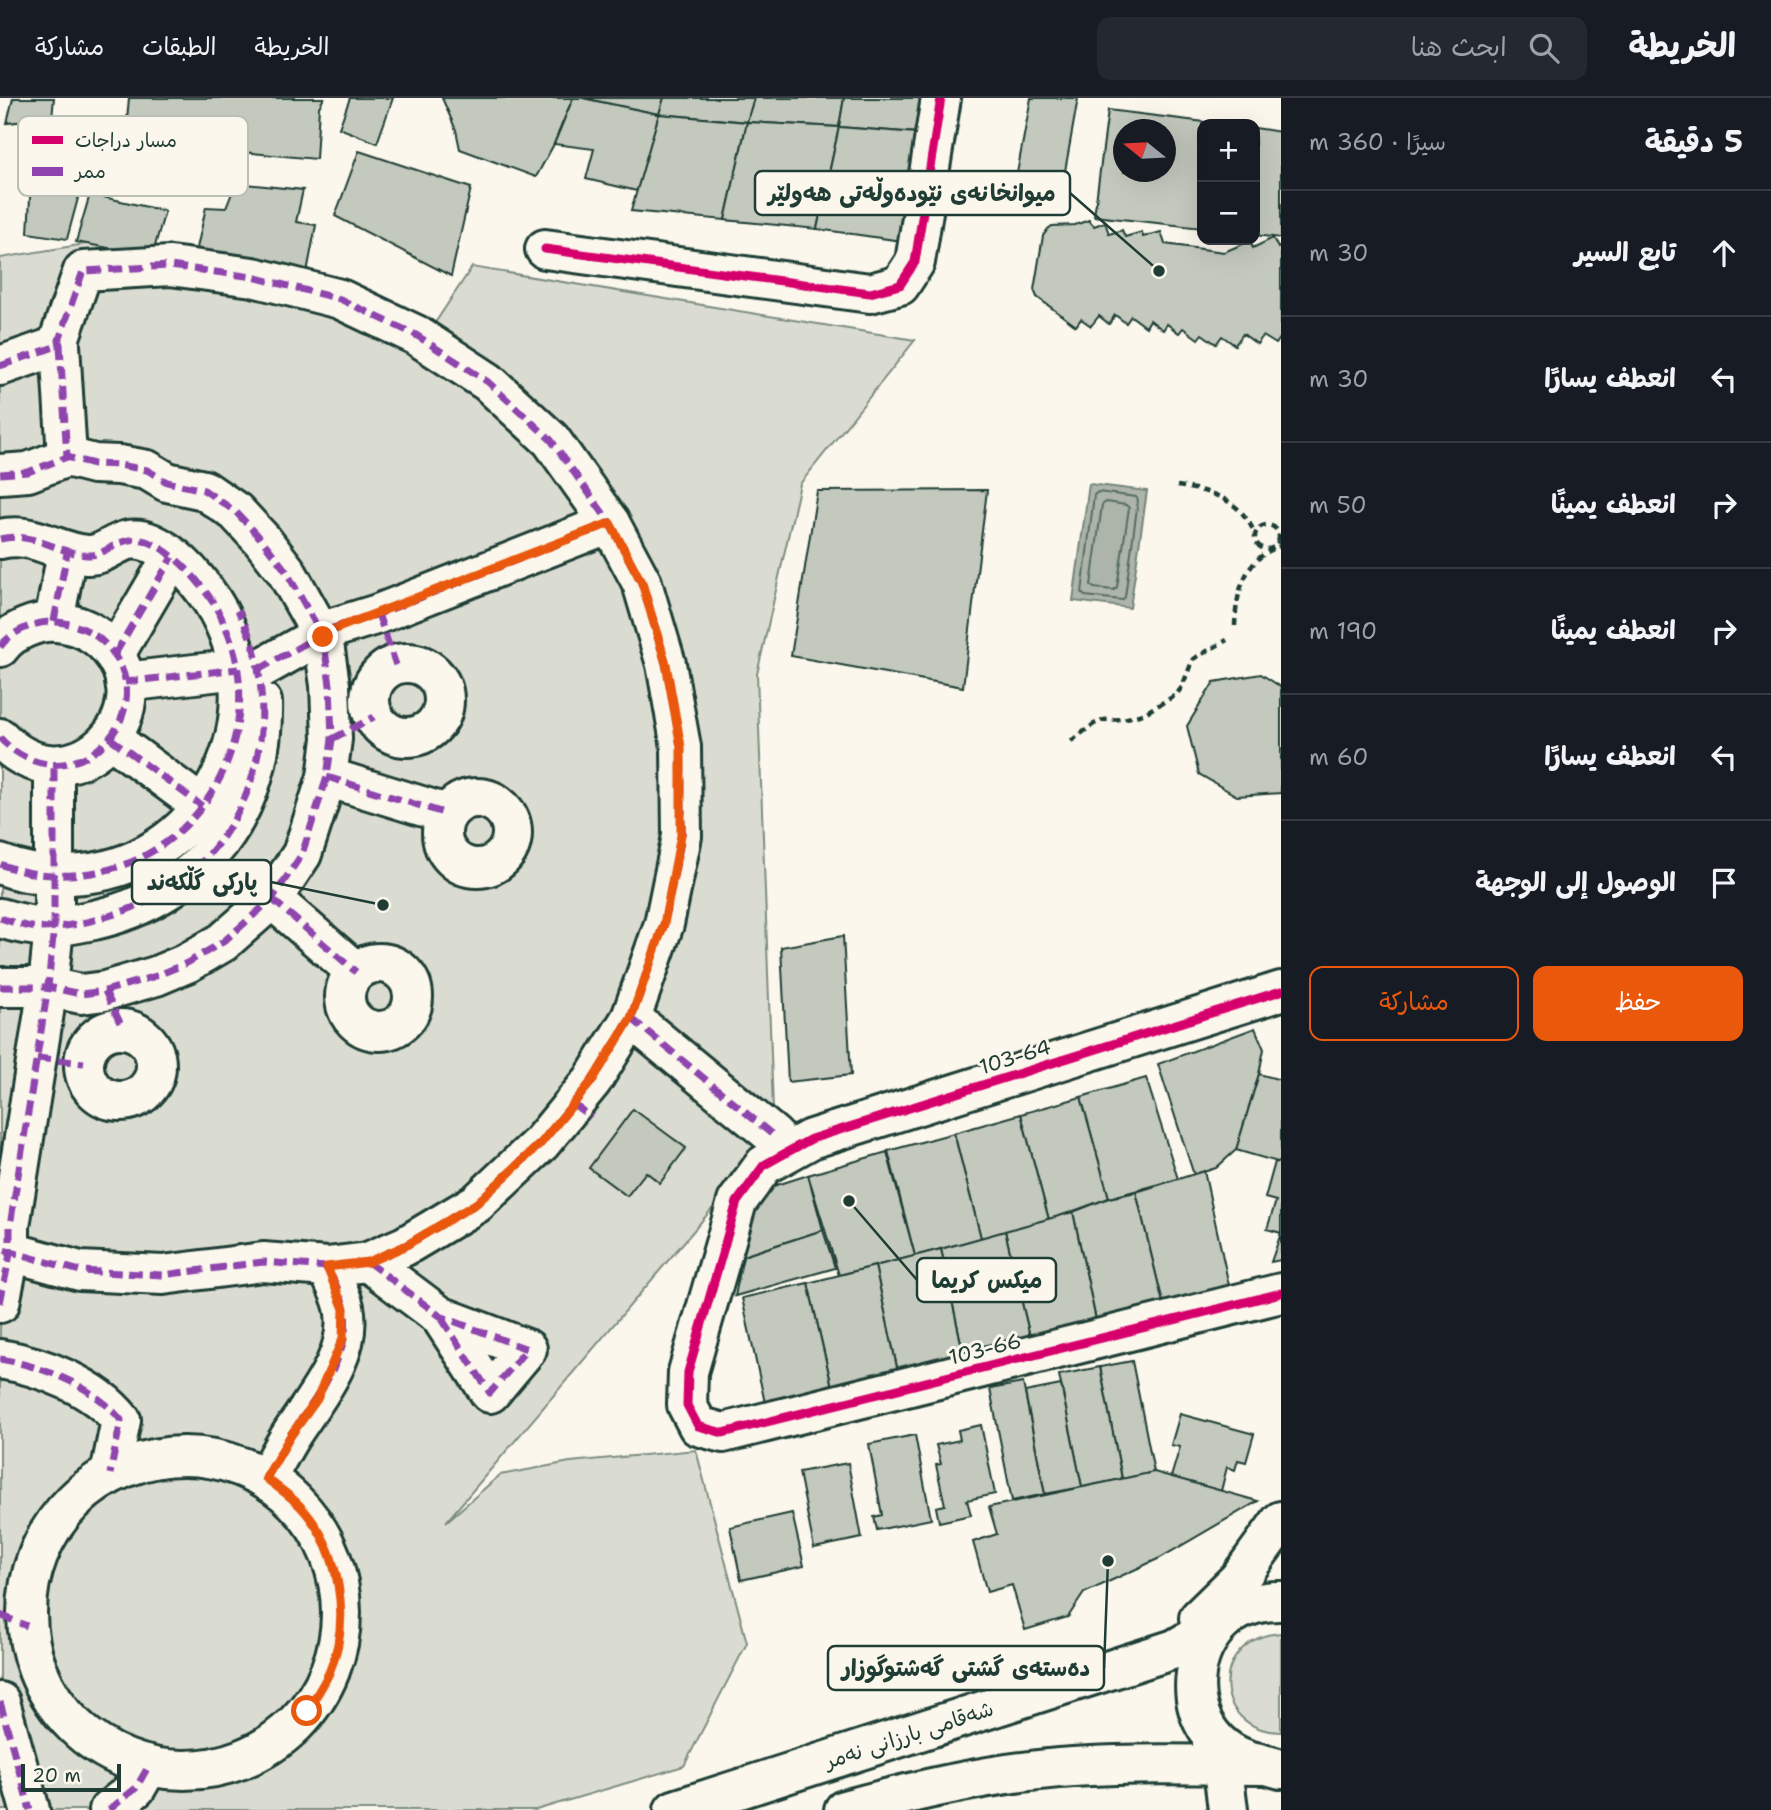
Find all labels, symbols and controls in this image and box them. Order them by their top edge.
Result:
search box [1097,17,1587,80]
text: الخريطة [1629,23,1736,68]
text: ابحث هنا [1411,29,1507,64]
icon: search [1525,29,1563,67]
text: مشاركة [35,31,104,63]
text: الطبقات [142,31,217,63]
text: الخريطة [255,31,329,63]
legend [18,116,248,196]
north arrow [1113,119,1176,182]
map controls [1197,119,1260,245]
button: + [1197,119,1260,182]
text: 5 دقيقة [1645,121,1743,162]
text: سيرًا · 360 m [1309,127,1446,157]
text: مسار دراجات [75,128,177,153]
text: ممر [73,159,106,184]
callout: میوانخانەی نێودەوڵەتی هەولێر [755,171,1070,215]
text: میوانخانەی نێودەوڵەتی هەولێر [766,176,1056,208]
button: − [1197,182,1260,245]
text: تابع السير [1574,234,1676,269]
icon: ahead [1705,234,1743,272]
text: 30 m [1309,238,1368,268]
text: انعطف يسارًا [1544,360,1676,395]
icon: left [1705,360,1743,398]
text: 30 m [1309,364,1368,394]
text: انعطف يمينًا [1551,486,1676,521]
icon: right [1705,486,1743,524]
text: 50 m [1309,490,1367,520]
text: انعطف يمينًا [1551,612,1676,647]
icon: right [1705,612,1743,650]
text: 190 m [1309,616,1377,646]
route end [307,621,338,652]
text: انعطف يسارًا [1544,738,1676,773]
icon: left [1705,738,1743,776]
text: 60 m [1309,742,1368,772]
callout: پارکی گڵکەند [132,860,271,904]
text: الوصول إلى الوجهة [1475,864,1676,899]
icon: arrive [1705,864,1743,902]
text: پارکی گڵکەند [147,865,258,897]
button: مشاركة [1309,966,1519,1041]
button: حفظ [1533,966,1743,1041]
street label: 103-64 [976,1033,1054,1081]
callout: ميكس كريما [917,1258,1056,1302]
text: ميكس كريما [932,1265,1042,1295]
street label: 103-66 [946,1326,1024,1372]
callout: ده‌سته‌ی گشتی گه‌شتوگوزار [828,1646,1104,1690]
text: ده‌سته‌ی گشتی گه‌شتوگوزار [840,1653,1090,1683]
street label: شەقامی بارزانی نەمر [819,1694,997,1776]
route start [291,1695,322,1726]
scale bar [21,1761,121,1793]
text: 20 m [32,1763,81,1788]

